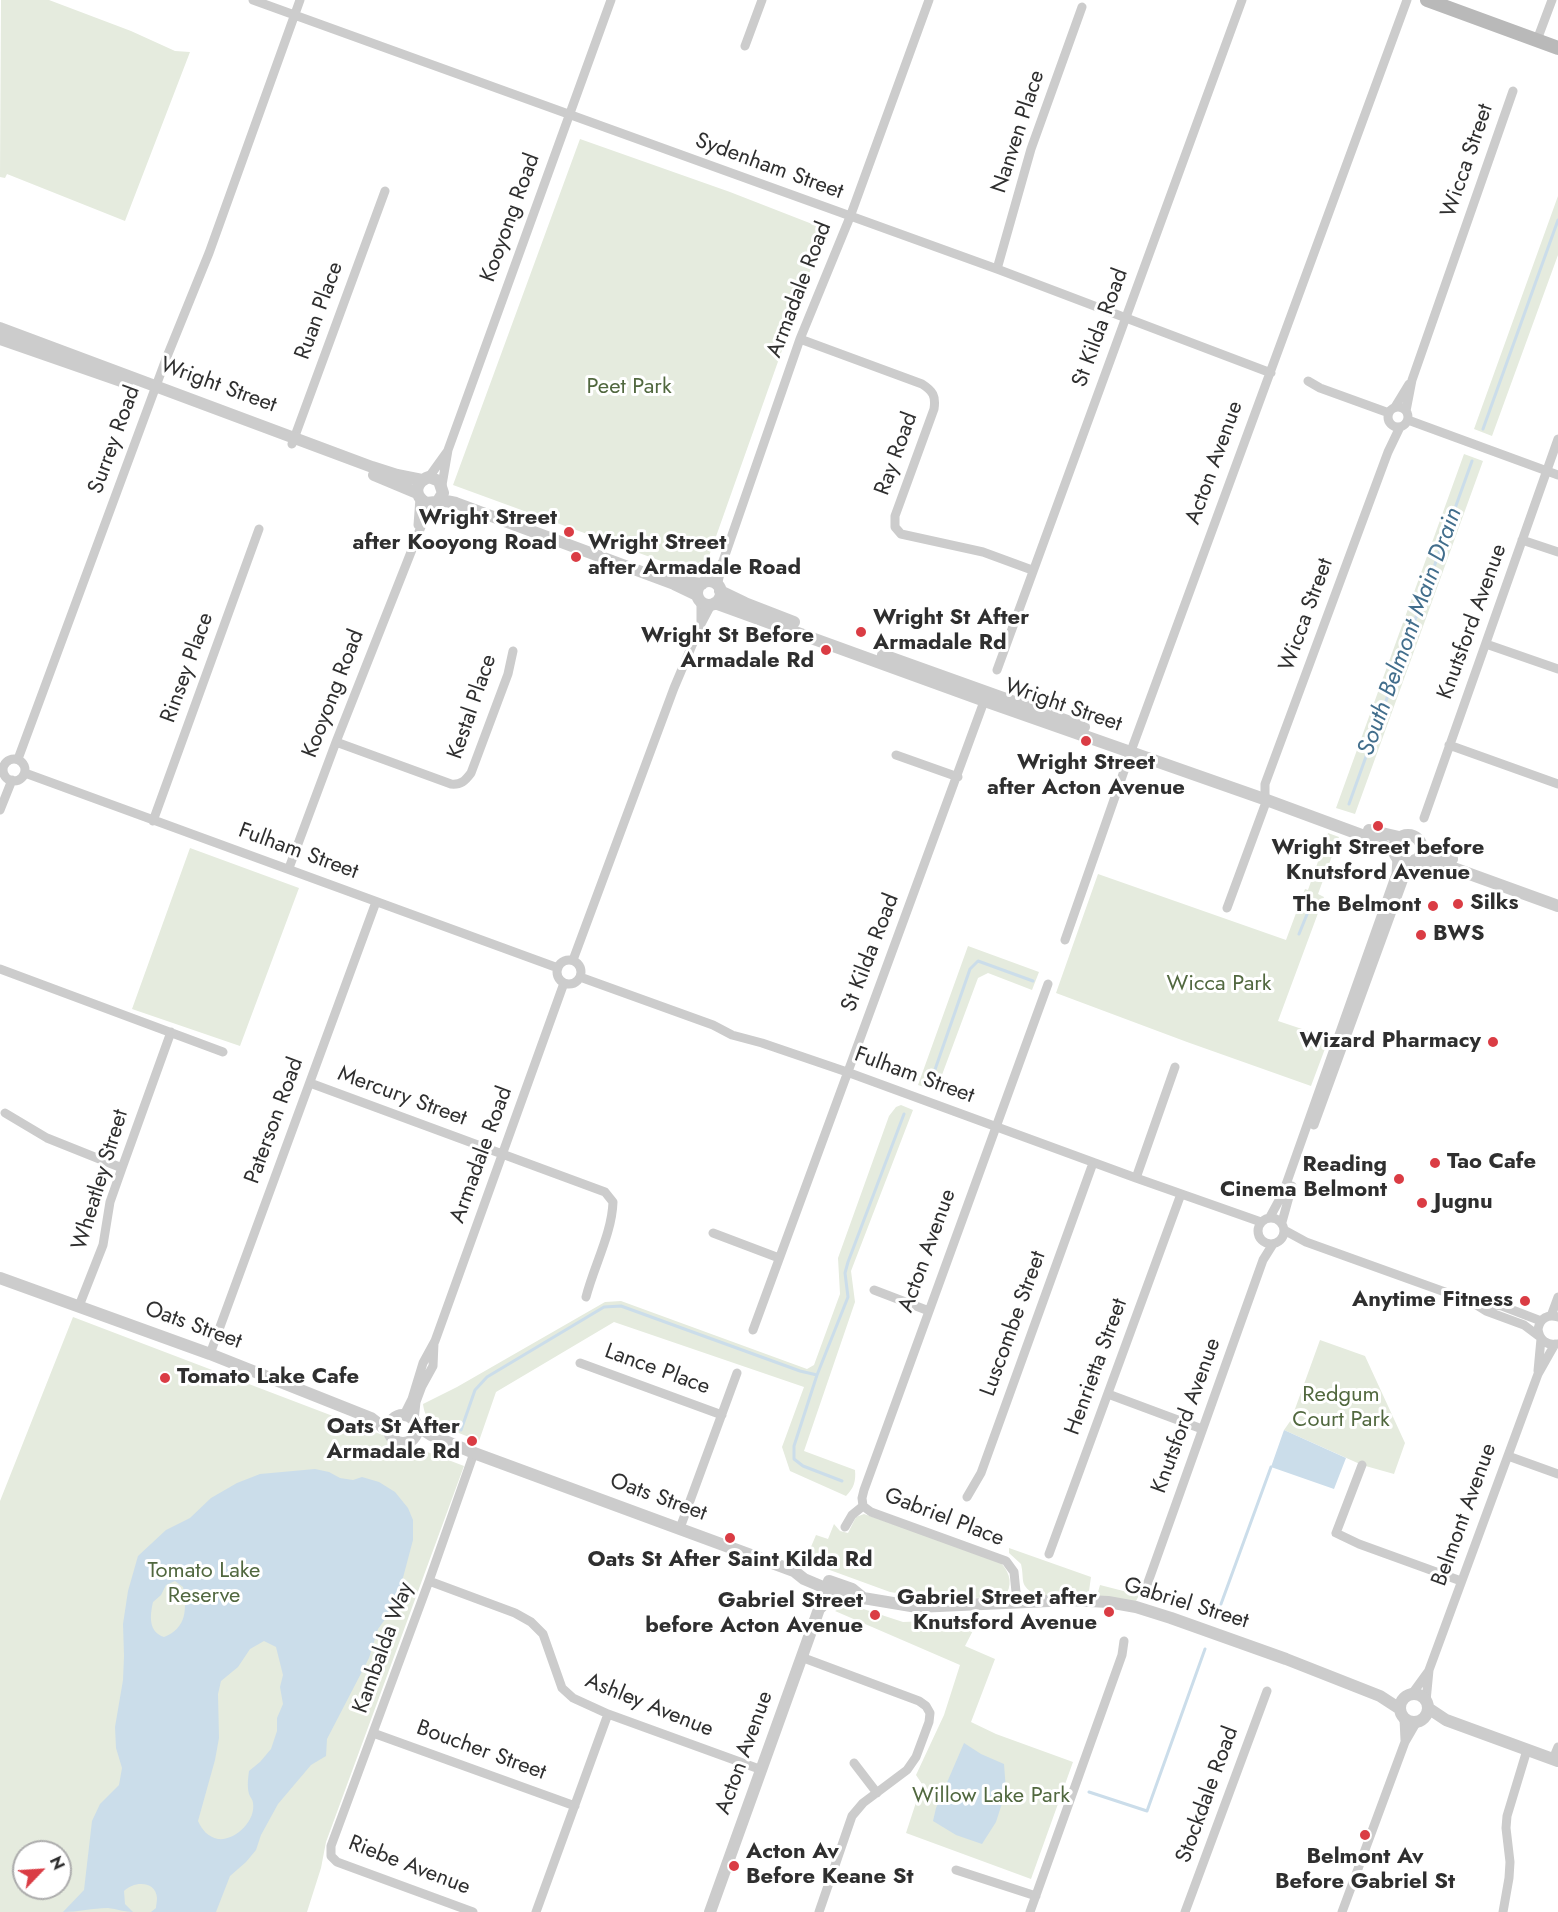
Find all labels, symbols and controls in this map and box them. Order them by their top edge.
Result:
street label: Nanven Place [987,67,1051,197]
street label: Wicca Street [1436,101,1500,221]
street label: Sydenham Street [691,128,847,206]
street label: Kooyong Road [476,150,546,286]
street label: Armadale Road [762,218,838,362]
street label: Ruan Place [290,258,350,364]
street label: St Kilda Road [1067,265,1135,391]
street label: Wright Street [156,353,280,419]
park label: Peet Park [586,375,672,401]
street label: Surrey Road [83,382,147,498]
street label: Acton Avenue [1181,398,1249,528]
street label: Ray Road [870,409,924,499]
water label: South Belmont Main Drain [1353,504,1469,760]
place label: Wright Street after Kooyong Road [353,506,557,558]
marker: Wright Street after Kooyong Road [562,525,576,539]
place label: Wright Street after Armadale Road [588,531,801,582]
street label: Knutsford Avenue [1433,541,1513,703]
marker: Wright Street after Armadale Road [569,550,583,564]
street label: Wicca Street [1274,555,1340,675]
place label: Wright St After Armadale Rd [873,606,1029,658]
street label: Rinsey Place [156,609,220,727]
place label: Wright St Before Armadale Rd [641,624,814,676]
marker: Wright St After Armadale Rd [854,625,868,639]
street label: Kooyong Road [297,626,371,762]
marker: Wright St Before Armadale Rd [819,643,833,657]
street label: Kestal Place [443,651,503,763]
street label: Wright Street [1001,674,1125,738]
marker: Wright Street after Acton Avenue [1079,734,1093,748]
place label: Wright Street after Acton Avenue [987,751,1185,802]
street label: Fulham Street [234,818,362,886]
marker: Wright Street before Knutsford Avenue [1371,819,1385,833]
place label: Wright Street before Knutsford Avenue [1272,836,1484,888]
street label: St Kilda Road [836,890,906,1016]
place label: Silks [1470,891,1518,917]
place label: The Belmont [1293,893,1421,919]
marker: Silks [1451,897,1465,911]
marker: The Belmont [1426,899,1440,913]
place label: BWS [1433,922,1484,948]
marker: BWS [1414,928,1428,942]
park label: Wicca Park [1167,972,1271,998]
place label: Wizard Pharmacy [1300,1029,1481,1055]
marker: Wizard Pharmacy [1486,1035,1500,1049]
street label: Fulham Street [850,1042,978,1110]
street label: Paterson Road [240,1054,310,1188]
street label: Mercury Street [334,1061,470,1133]
street label: Armadale Road [445,1083,519,1227]
street label: Wheatley Street [67,1107,135,1253]
place label: Tao Cafe [1447,1150,1536,1176]
place label: Reading Cinema Belmont [1220,1153,1387,1204]
marker: Tao Cafe [1428,1156,1442,1170]
marker: Reading Cinema Belmont [1392,1172,1406,1186]
street label: Acton Avenue [894,1186,962,1316]
place label: Jugnu [1434,1190,1493,1216]
marker: Jugnu [1415,1196,1429,1210]
street label: Luscombe Street [976,1248,1052,1400]
place label: Anytime Fitness [1352,1288,1513,1314]
marker: Anytime Fitness [1518,1294,1532,1308]
street label: Henrietta Street [1060,1295,1134,1439]
street label: Oats Street [141,1296,245,1356]
street label: Knutsford Avenue [1147,1335,1227,1497]
street label: Lance Place [601,1339,713,1401]
place label: Tomato Lake Cafe [177,1365,359,1391]
marker: Tomato Lake Cafe [158,1371,172,1385]
park label: Redgum Court Park [1292,1383,1390,1434]
place label: Oats St After Armadale Rd [327,1415,460,1466]
marker: Oats St After Armadale Rd [465,1434,479,1448]
street label: Belmont Avenue [1427,1440,1503,1590]
street label: Oats Street [606,1468,710,1528]
street label: Gabriel Place [880,1483,1008,1553]
marker: Oats St After Saint Kilda Rd [723,1531,737,1545]
place label: Oats St After Saint Kilda Rd [587,1548,873,1574]
park label: Tomato Lake Reserve [148,1559,260,1610]
street label: Gabriel Street [1120,1573,1252,1635]
street label: Kambalda Way [348,1579,420,1717]
place label: Gabriel Street after Knutsford Avenue [897,1586,1097,1638]
place label: Gabriel Street before Acton Avenue [645,1589,863,1640]
marker: Gabriel Street after Knutsford Avenue [1102,1605,1116,1619]
marker: Gabriel Street before Acton Avenue [868,1608,882,1622]
street label: Ashley Avenue [581,1668,717,1744]
street label: Acton Avenue [711,1688,779,1818]
street label: Boucher Street [413,1715,549,1787]
street label: Stockdale Road [1171,1723,1245,1867]
park label: Willow Lake Park [912,1784,1070,1810]
marker: Belmont Av Before Gabriel St [1358,1828,1372,1842]
street label: Riebe Avenue [344,1831,474,1901]
north arrow [12,1840,72,1900]
place label: Acton Av Before Keane St [746,1840,913,1892]
place label: Belmont Av Before Gabriel St [1275,1845,1455,1897]
text: N [44,1852,70,1874]
marker: Acton Av Before Keane St [727,1859,741,1873]

